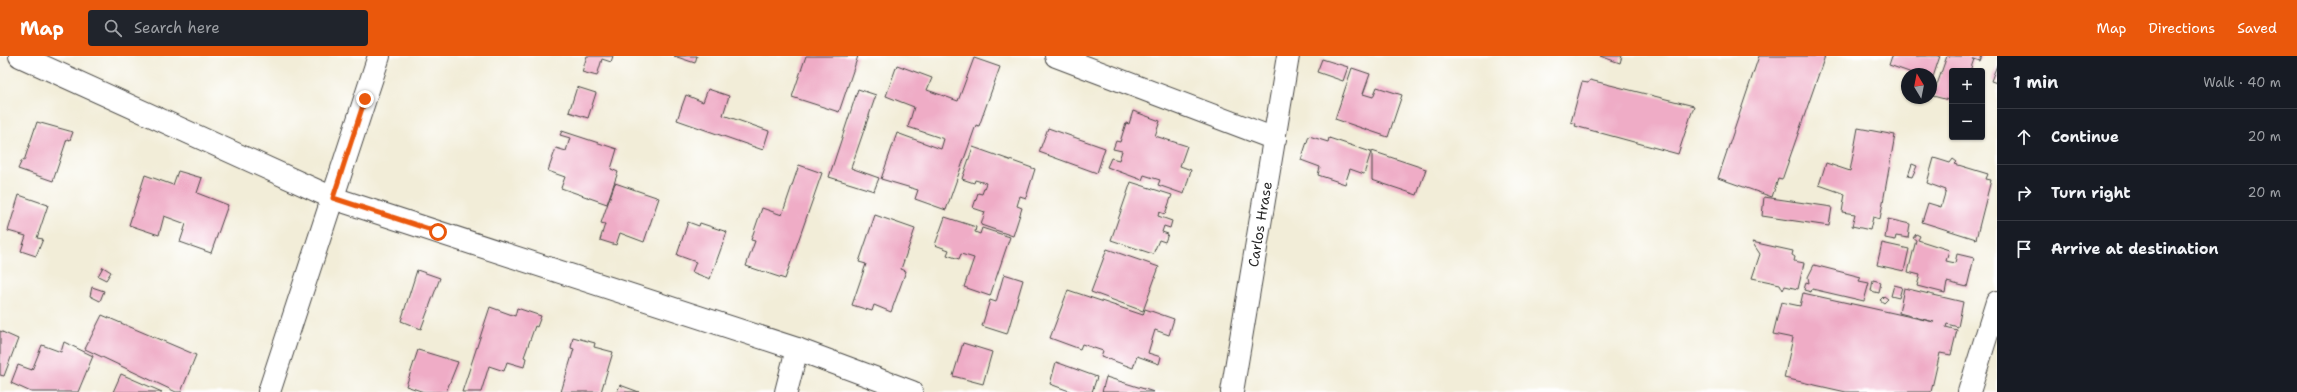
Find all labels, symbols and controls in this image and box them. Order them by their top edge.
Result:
search box [88,10,368,46]
text: Map [20,16,64,41]
icon: search [102,17,124,39]
text: Search here [134,18,220,38]
text: Map [2097,19,2127,37]
text: Directions [2149,19,2215,37]
text: Saved [2237,19,2277,37]
north arrow [1901,68,1937,104]
map controls [1949,68,1985,140]
button: + [1949,68,1985,104]
text: 1 min [2013,71,2058,93]
text: Walk · 40 m [2203,74,2281,91]
route end [356,90,374,108]
button: − [1949,104,1985,140]
icon: ahead [2013,126,2035,148]
text: Continue [2051,127,2119,147]
text: 20 m [2248,128,2281,145]
street label: Carlos Hrase [1244,180,1276,268]
icon: right [2013,182,2035,204]
text: Turn right [2051,183,2131,203]
text: 20 m [2248,184,2281,201]
route start [429,223,447,241]
icon: arrive [2013,238,2035,260]
text: Arrive at destination [2051,239,2219,259]

